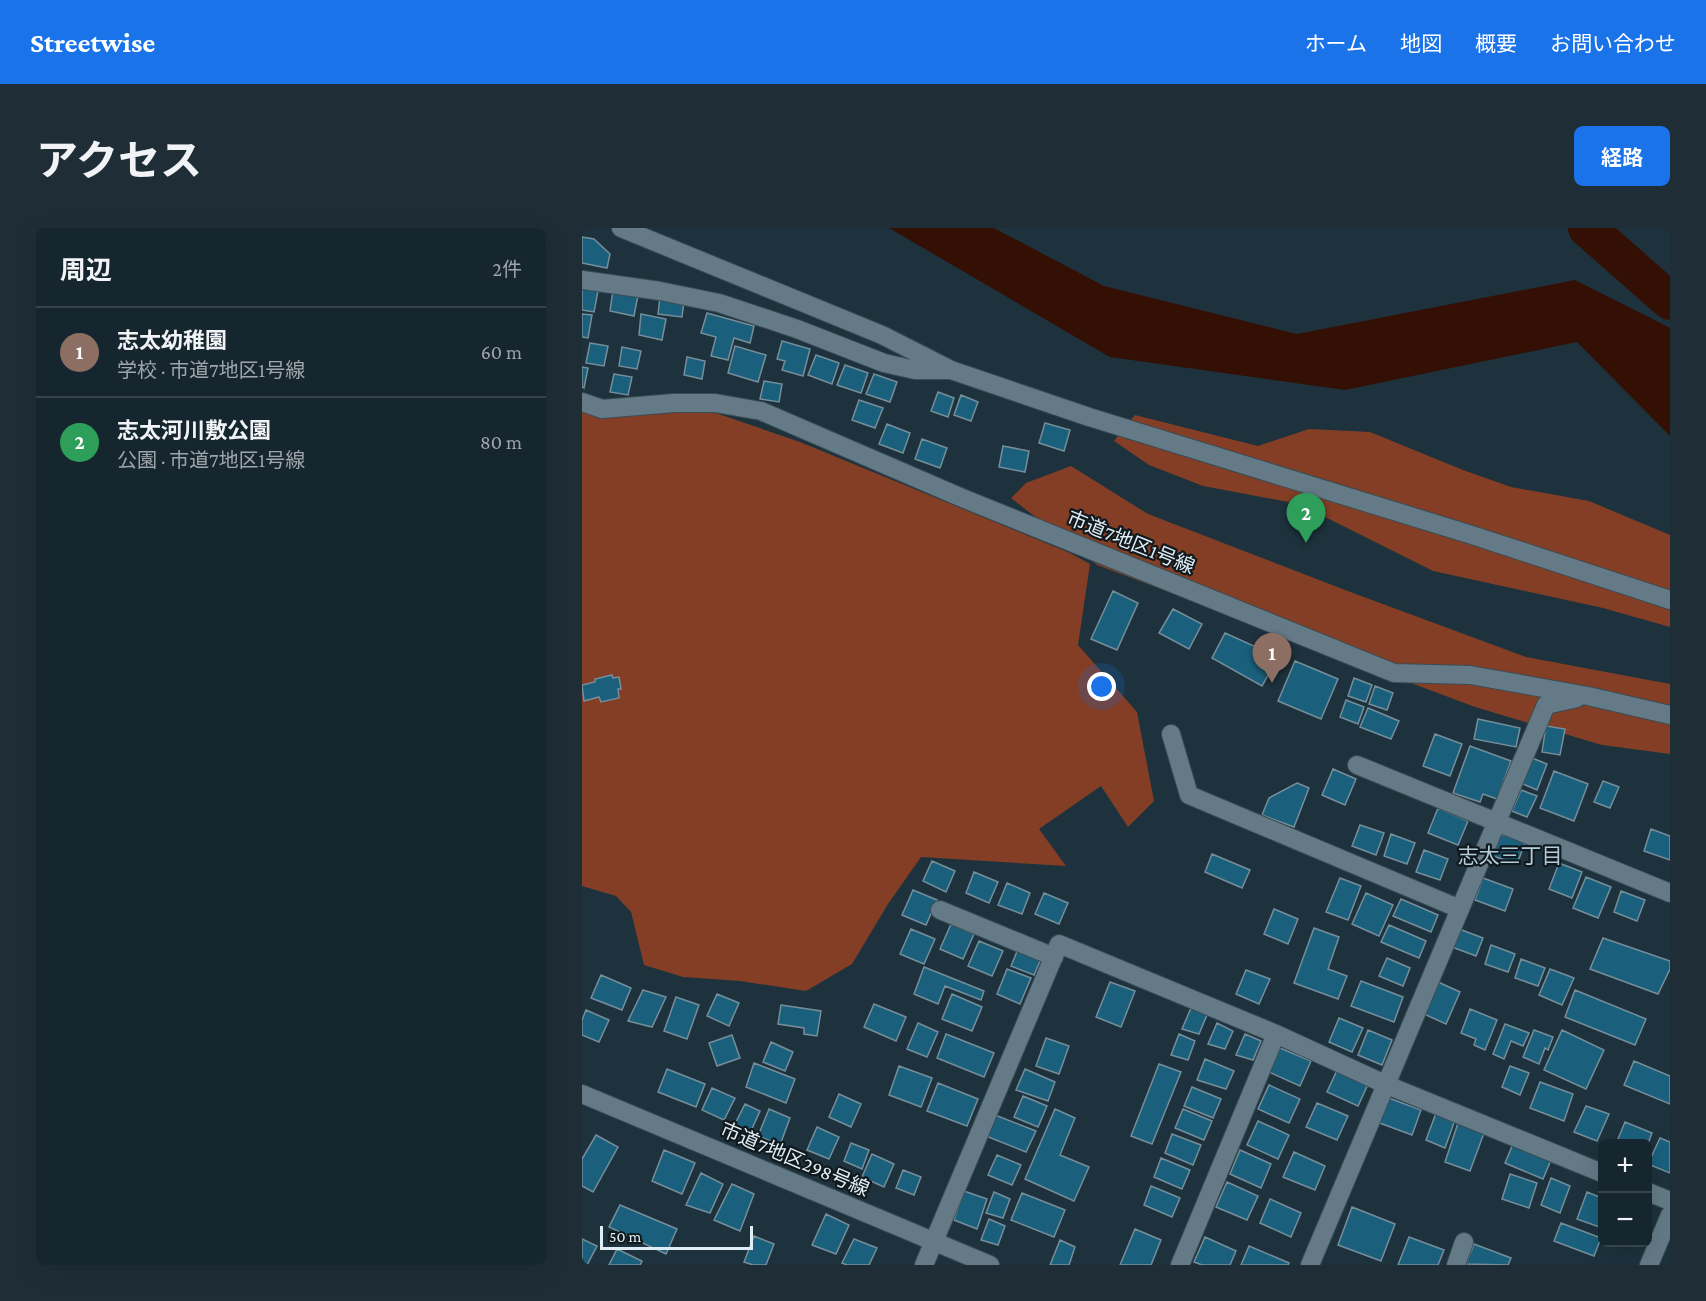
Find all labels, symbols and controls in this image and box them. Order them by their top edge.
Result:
text: Streetwise [30,27,155,58]
text: ホーム [1305,32,1367,56]
text: 地図 [1400,32,1442,56]
text: 概要 [1475,32,1517,56]
text: お問い合わせ [1550,32,1676,56]
button: 経路 [1574,126,1670,186]
text: アクセス [36,137,202,184]
text: 周辺 [60,256,112,285]
text: 2件 [492,258,522,280]
text: 志太幼稚園 [117,328,227,353]
text: 1 [76,341,83,363]
text: 60 m [481,341,522,363]
text: 学校 · 市道7地区1号線 [117,359,305,381]
text: 志太河川敷公園 [117,418,271,443]
text: 2 [74,431,85,453]
text: 80 m [480,431,522,453]
text: 公園 · 市道7地区1号線 [117,449,305,471]
pin: 2 [1286,494,1326,543]
street label: 市道7地区1号線 [1064,506,1198,578]
pin: 1 [1252,634,1292,683]
your location [1087,672,1116,701]
district label: 志太三丁目 [1458,844,1563,868]
street label: 市道7地区298号線 [717,1118,873,1200]
map controls [1598,1139,1652,1247]
button: + [1598,1139,1652,1193]
button: − [1598,1193,1652,1247]
scale bar [600,1223,753,1250]
text: 50 m [609,1228,641,1245]

